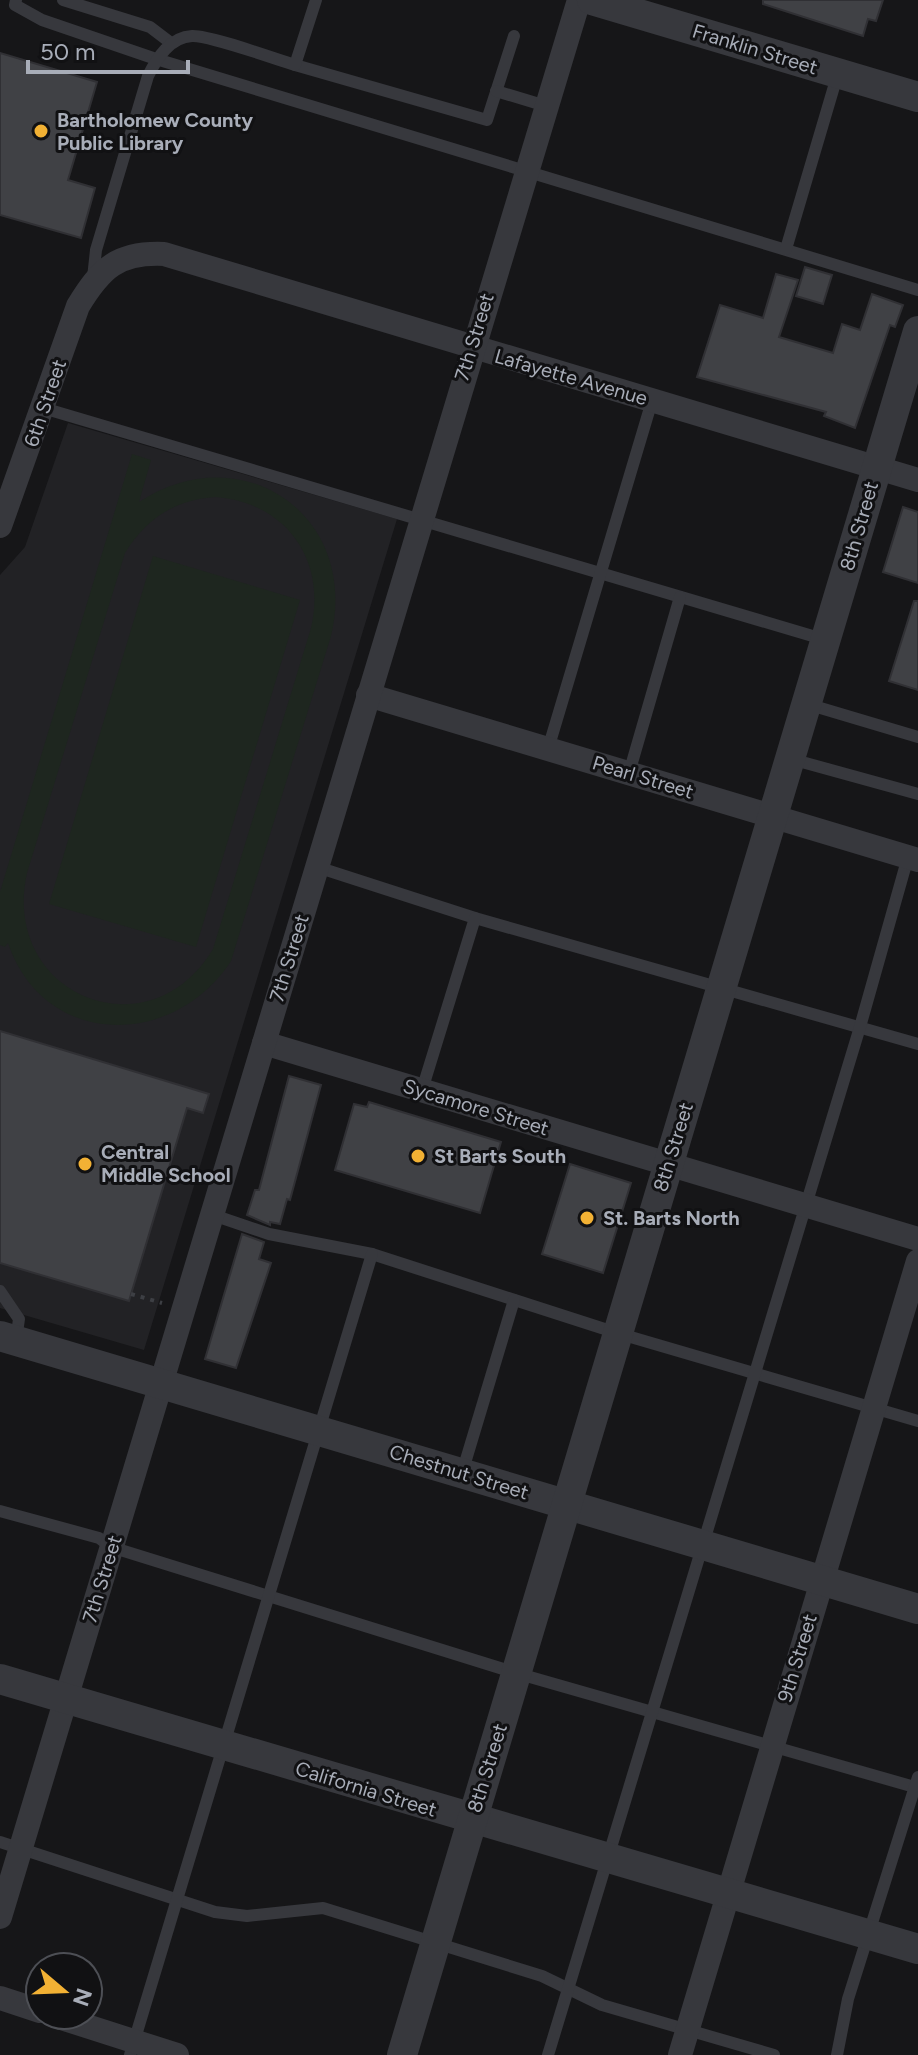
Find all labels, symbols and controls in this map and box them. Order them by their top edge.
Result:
street label: Franklin Street [690,19,820,79]
scale bar [28,24,188,74]
text: 50 m [40,37,96,66]
place label: Bartholomew County Public Library [57,108,253,155]
marker: Bartholomew County Public Library [32,122,50,140]
street label: 7th Street [449,290,499,384]
street label: Lafayette Avenue [492,344,650,410]
street label: 6th Street [19,356,71,450]
street label: 8th Street [835,478,883,574]
street label: Pearl Street [589,750,697,804]
street label: 7th Street [264,911,314,1005]
street label: Sycamore Street [400,1073,552,1141]
street label: 8th Street [648,1100,698,1194]
place label: Central Middle School [101,1140,231,1187]
place label: St Barts South [434,1144,566,1168]
marker: St Barts South [409,1147,427,1165]
marker: Central Middle School [76,1155,94,1173]
place label: St. Barts North [603,1206,740,1230]
marker: St. Barts North [578,1209,596,1227]
street label: Chestnut Street [387,1439,531,1505]
street label: 7th Street [77,1532,127,1626]
street label: 9th Street [772,1611,822,1705]
street label: 8th Street [462,1721,512,1815]
street label: California Street [293,1756,439,1822]
north arrow [24,1951,104,2031]
text: N [67,1985,98,2010]

